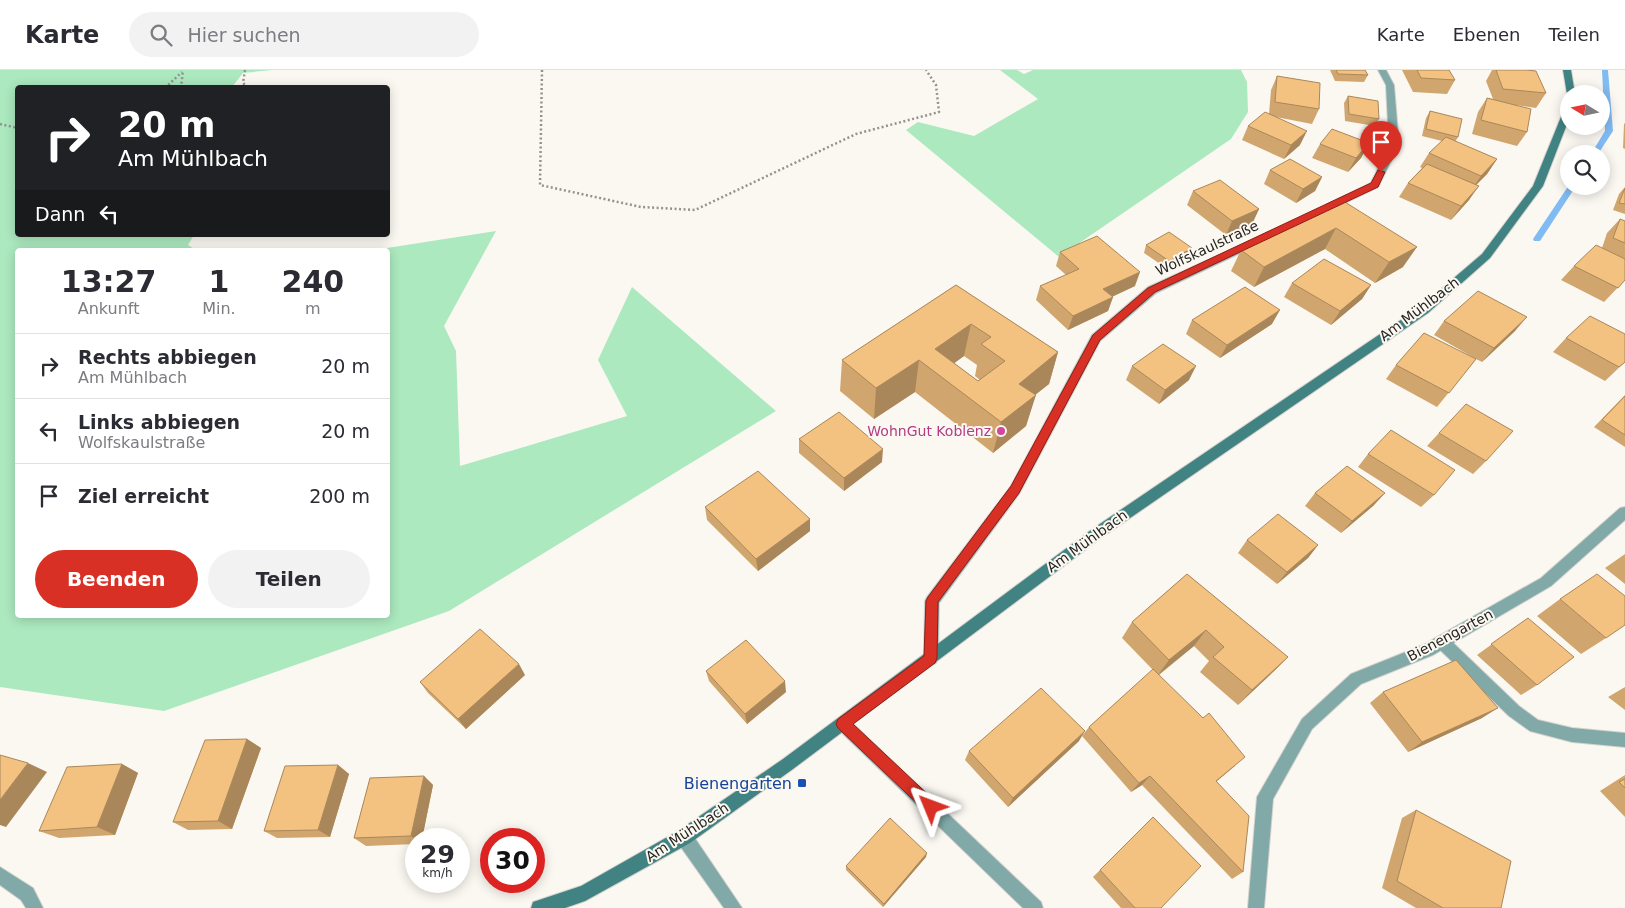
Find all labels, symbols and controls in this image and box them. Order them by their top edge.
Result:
search box [129,12,479,57]
text: Karte [25,21,99,49]
icon: search [147,21,175,49]
text: Hier suchen [187,24,301,46]
text: Karte [1377,24,1425,45]
text: Ebenen [1453,24,1521,45]
text: Teilen [1549,24,1600,45]
north arrow [1560,85,1610,135]
map controls [1560,85,1610,195]
icon: right [35,105,100,170]
text: 20 m [118,105,215,145]
pin [1360,121,1402,172]
icon: arrive [1367,128,1395,156]
button: search [1560,145,1610,195]
text: Am Mühlbach [118,146,268,171]
icon: left [95,200,123,228]
text: Dann [35,203,85,225]
street label: Wolfskaulstraße [1153,217,1261,279]
text: 13:27 [61,264,156,299]
text: 1 [208,264,229,299]
text: 240 [282,264,344,299]
street label: Am Mühlbach [1376,274,1462,344]
text: Ankunft [78,299,139,318]
text: Min. [202,299,236,318]
text: m [305,299,321,318]
text: Rechts abbiegen [78,346,257,368]
icon: right [35,352,63,380]
text: 20 m [321,355,370,377]
text: Am Mühlbach [78,368,187,387]
text: Links abbiegen [78,411,240,433]
icon: left [35,417,63,445]
text: 20 m [321,420,370,442]
place label: WohnGut Koblenz [867,423,991,439]
marker: WohnGut Koblenz [995,425,1007,437]
text: Wolfskaulstraße [78,433,205,452]
icon: arrive [35,482,63,510]
text: Ziel erreicht [78,485,209,507]
text: 200 m [309,485,370,507]
street label: Am Mühlbach [1044,506,1130,576]
button: Beenden [35,550,198,608]
button: Teilen [208,550,370,608]
street label: Bienengarten [1404,606,1496,664]
place label: Bienengarten [684,774,792,793]
marker: Bienengarten [796,777,808,789]
position arrow [904,780,956,832]
street label: Am Mühlbach [643,799,731,865]
speed limit sign: 30 [480,828,545,893]
text: 29 [420,840,455,869]
text: km/h [422,866,453,880]

